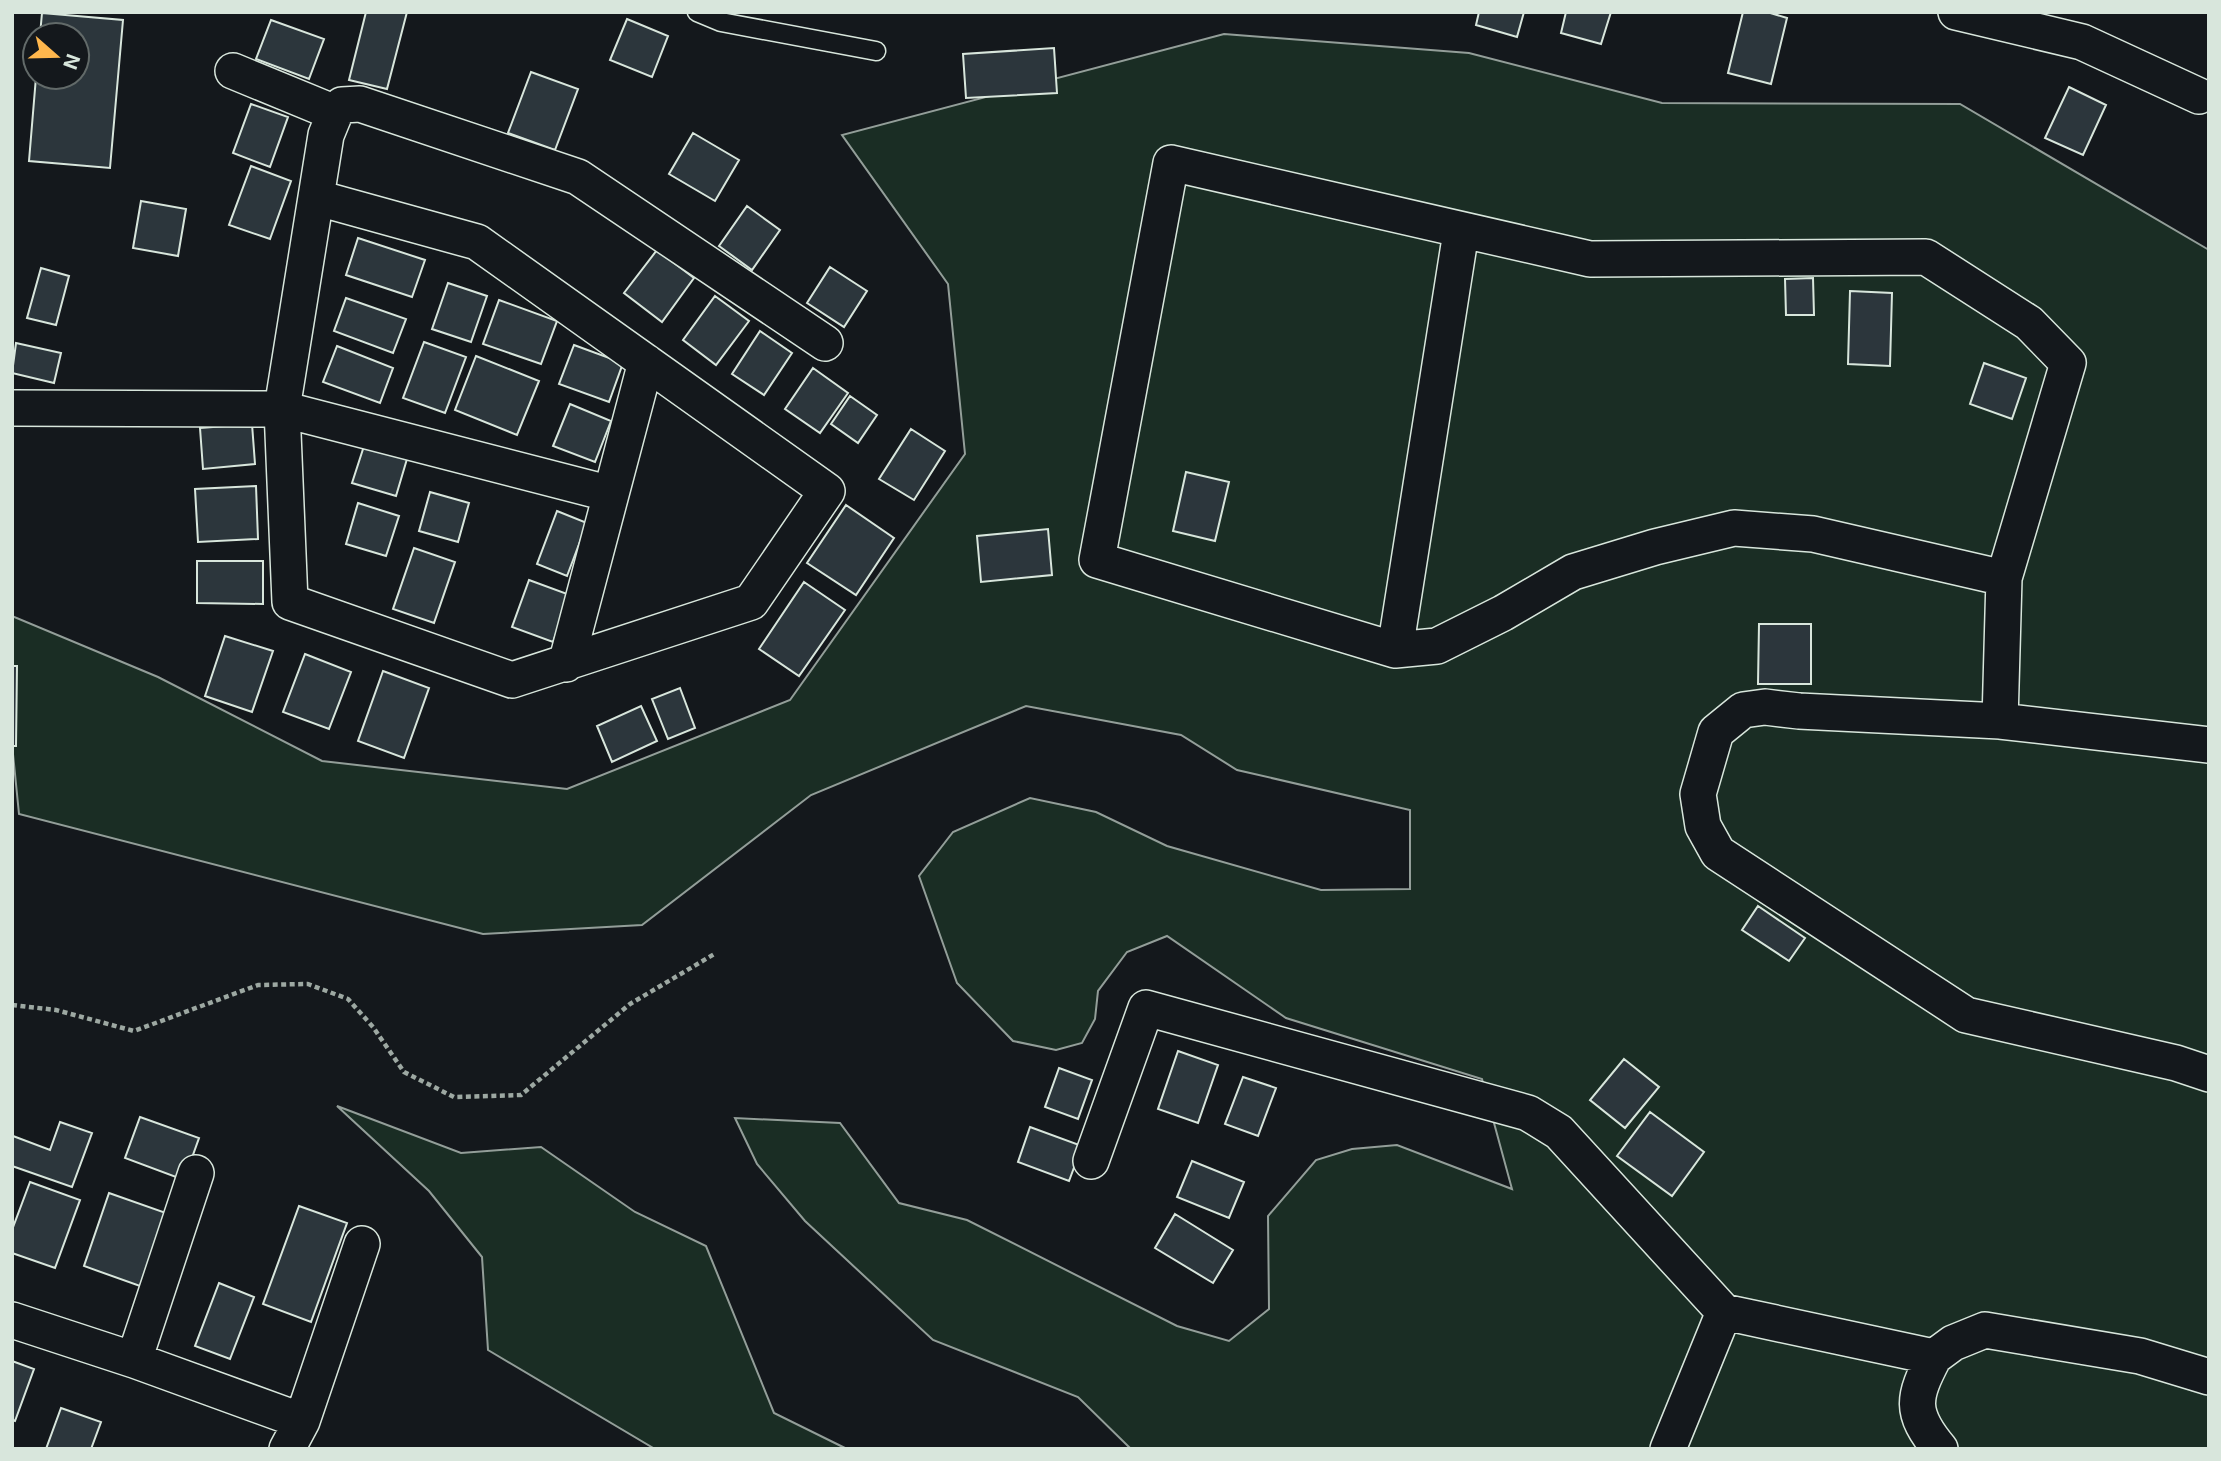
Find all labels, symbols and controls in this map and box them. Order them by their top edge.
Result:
north arrow [21,21,91,91]
text: N [58,51,85,72]

